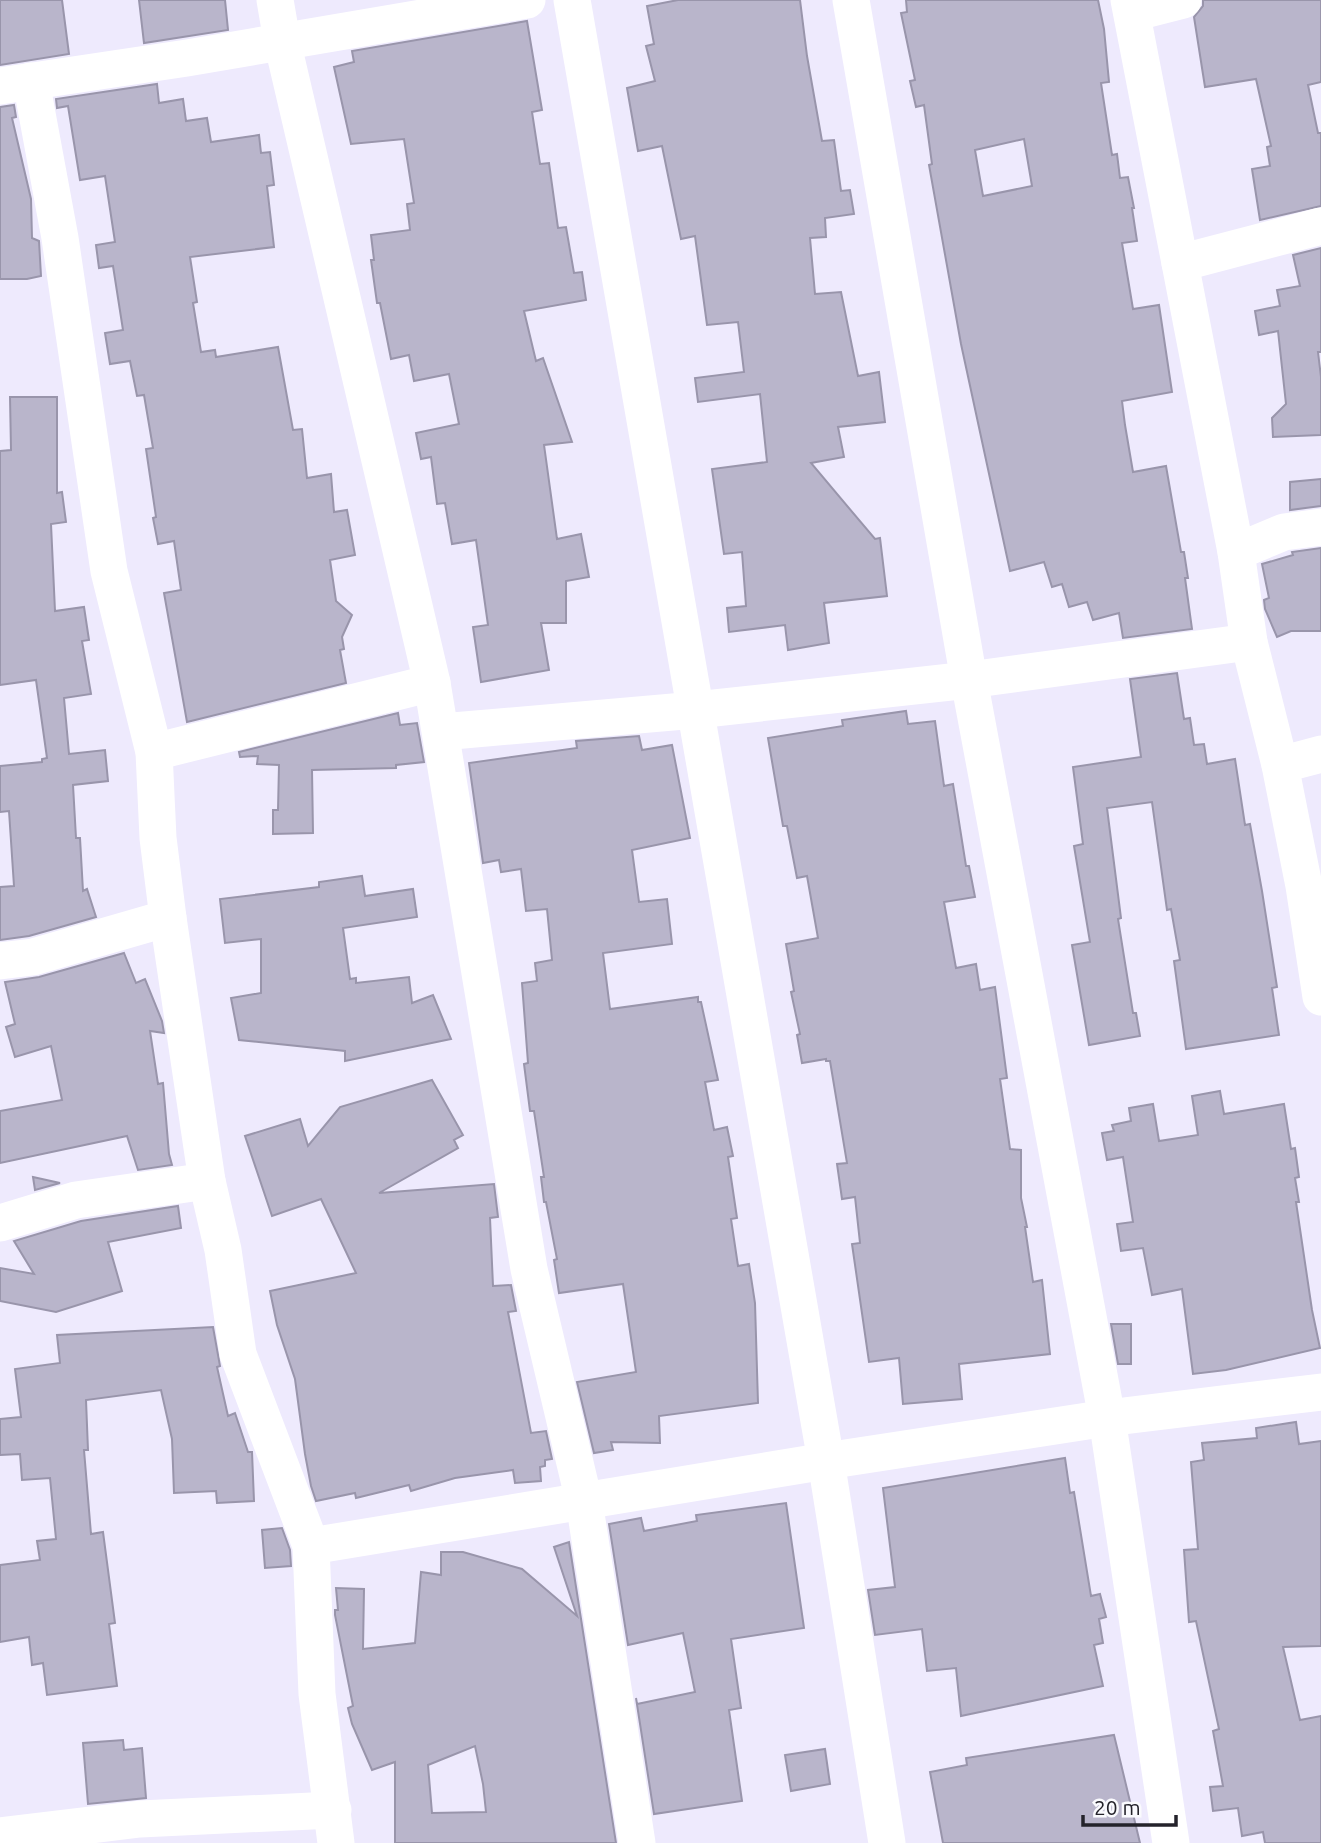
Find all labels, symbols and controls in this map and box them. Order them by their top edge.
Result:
scale bar [1083,1784,1176,1828]
text: 20 m [1094,1795,1141,1819]

